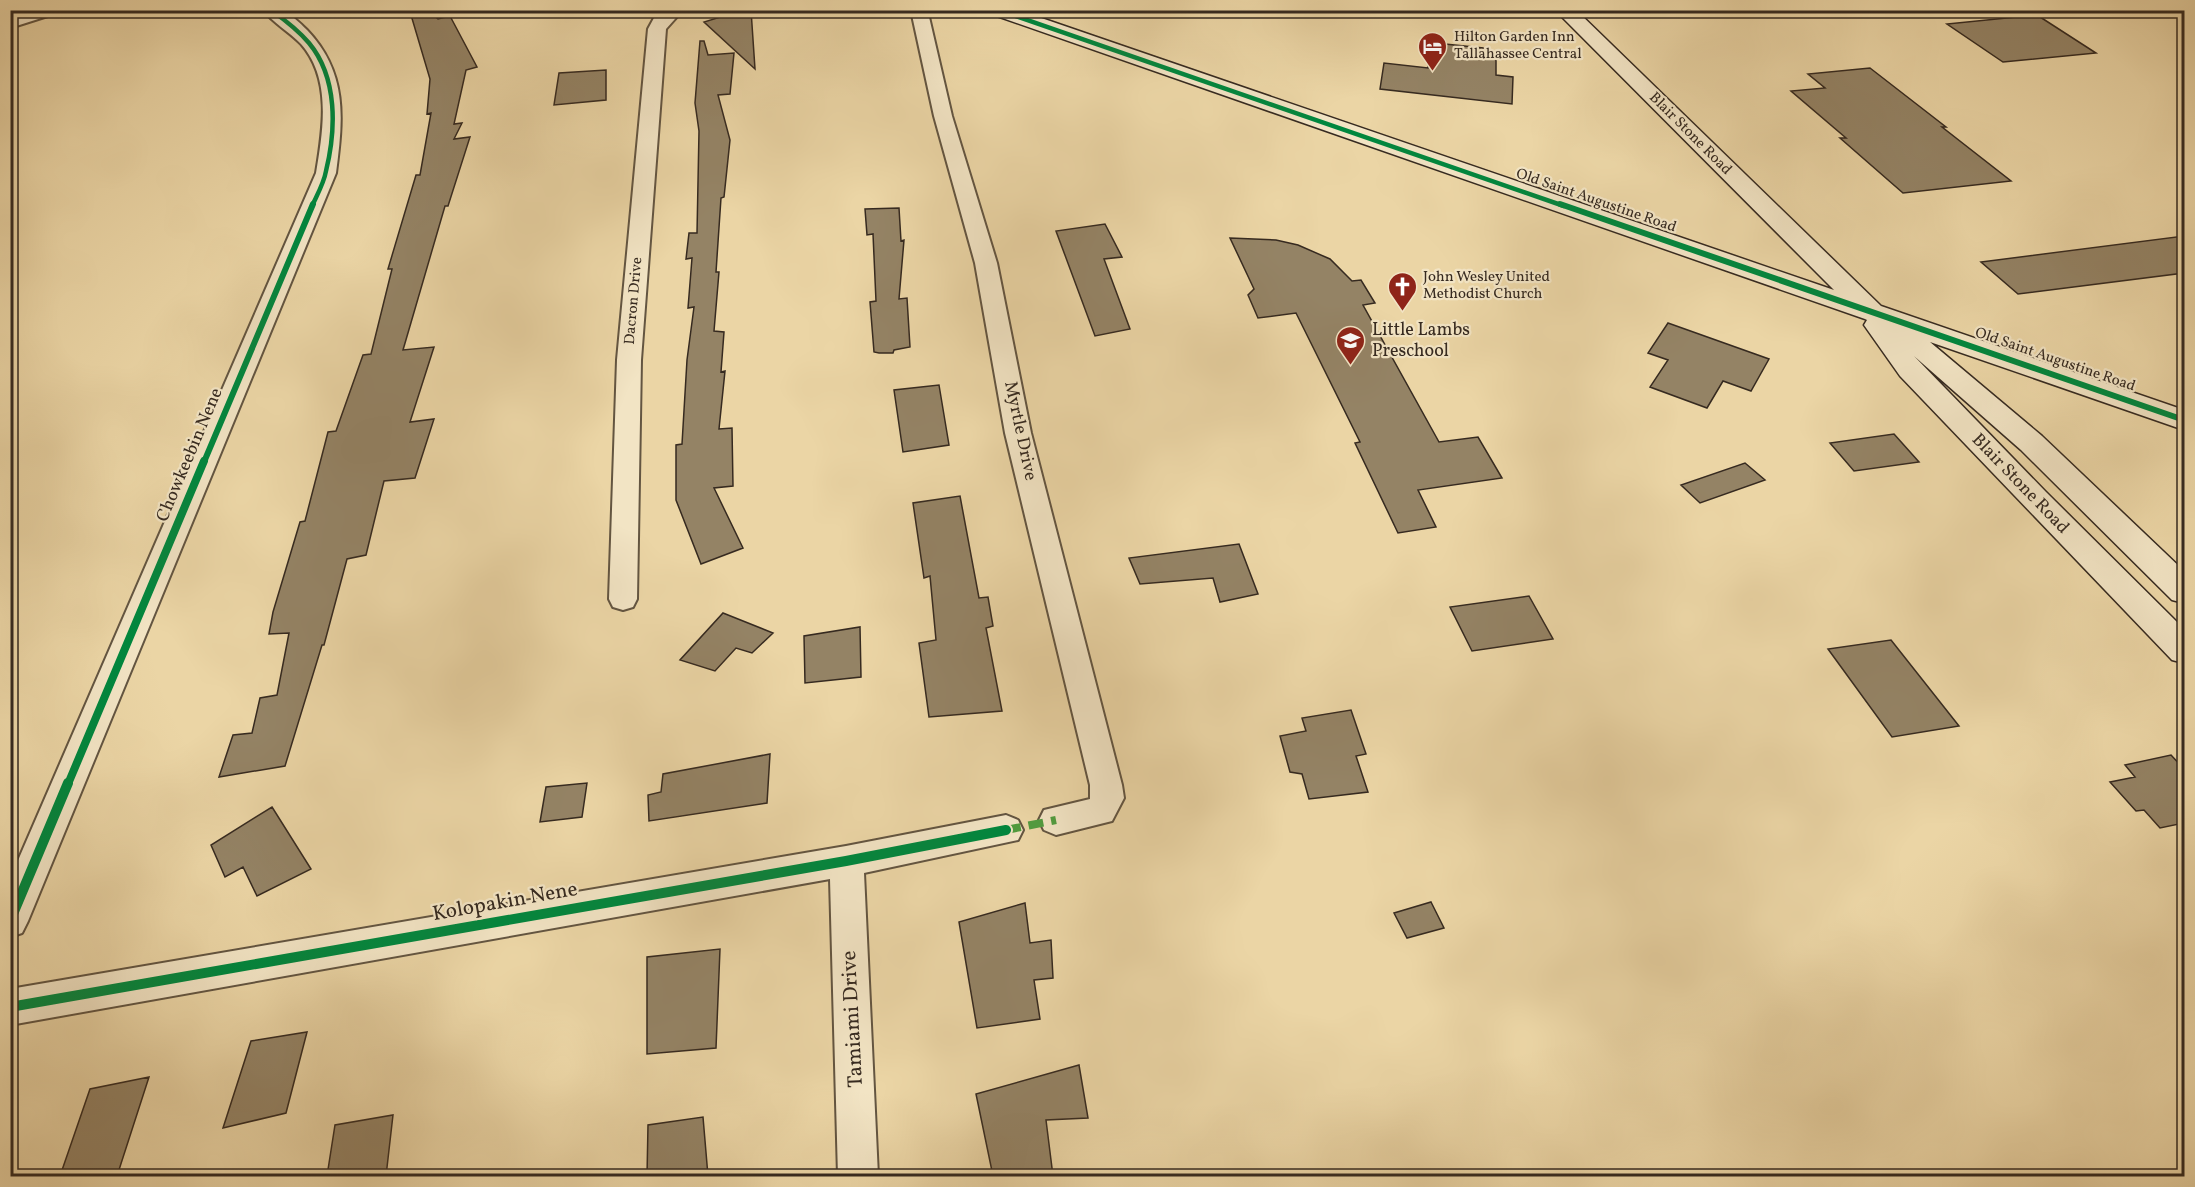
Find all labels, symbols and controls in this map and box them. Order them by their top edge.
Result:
place label: Hilton Garden Inn Tallahassee Central [1454,27,1582,65]
hotel icon: Hilton Garden Inn Tallahassee Central [1417,30,1449,72]
street label: Blair Stone Road [1644,88,1736,180]
street label: Old Saint Augustine Road [1513,164,1679,238]
street label: Dacron Drive [620,256,648,346]
place label: John Wesley United Methodist Church [1423,267,1550,305]
church icon: John Wesley United Methodist Church [1386,270,1418,312]
place label: Little Lambs Preschool [1372,318,1470,364]
street label: Old Saint Augustine Road [1972,323,2138,397]
school or university icon: Little Lambs Preschool [1335,324,1367,366]
street label: Myrtle Drive [997,379,1043,483]
street label: Chowkeebin Nene [151,384,229,526]
street label: Blair Stone Road [1965,428,2075,540]
street label: Kolopakin Nene [430,875,580,929]
street label: Tamiami Drive [835,950,871,1088]

